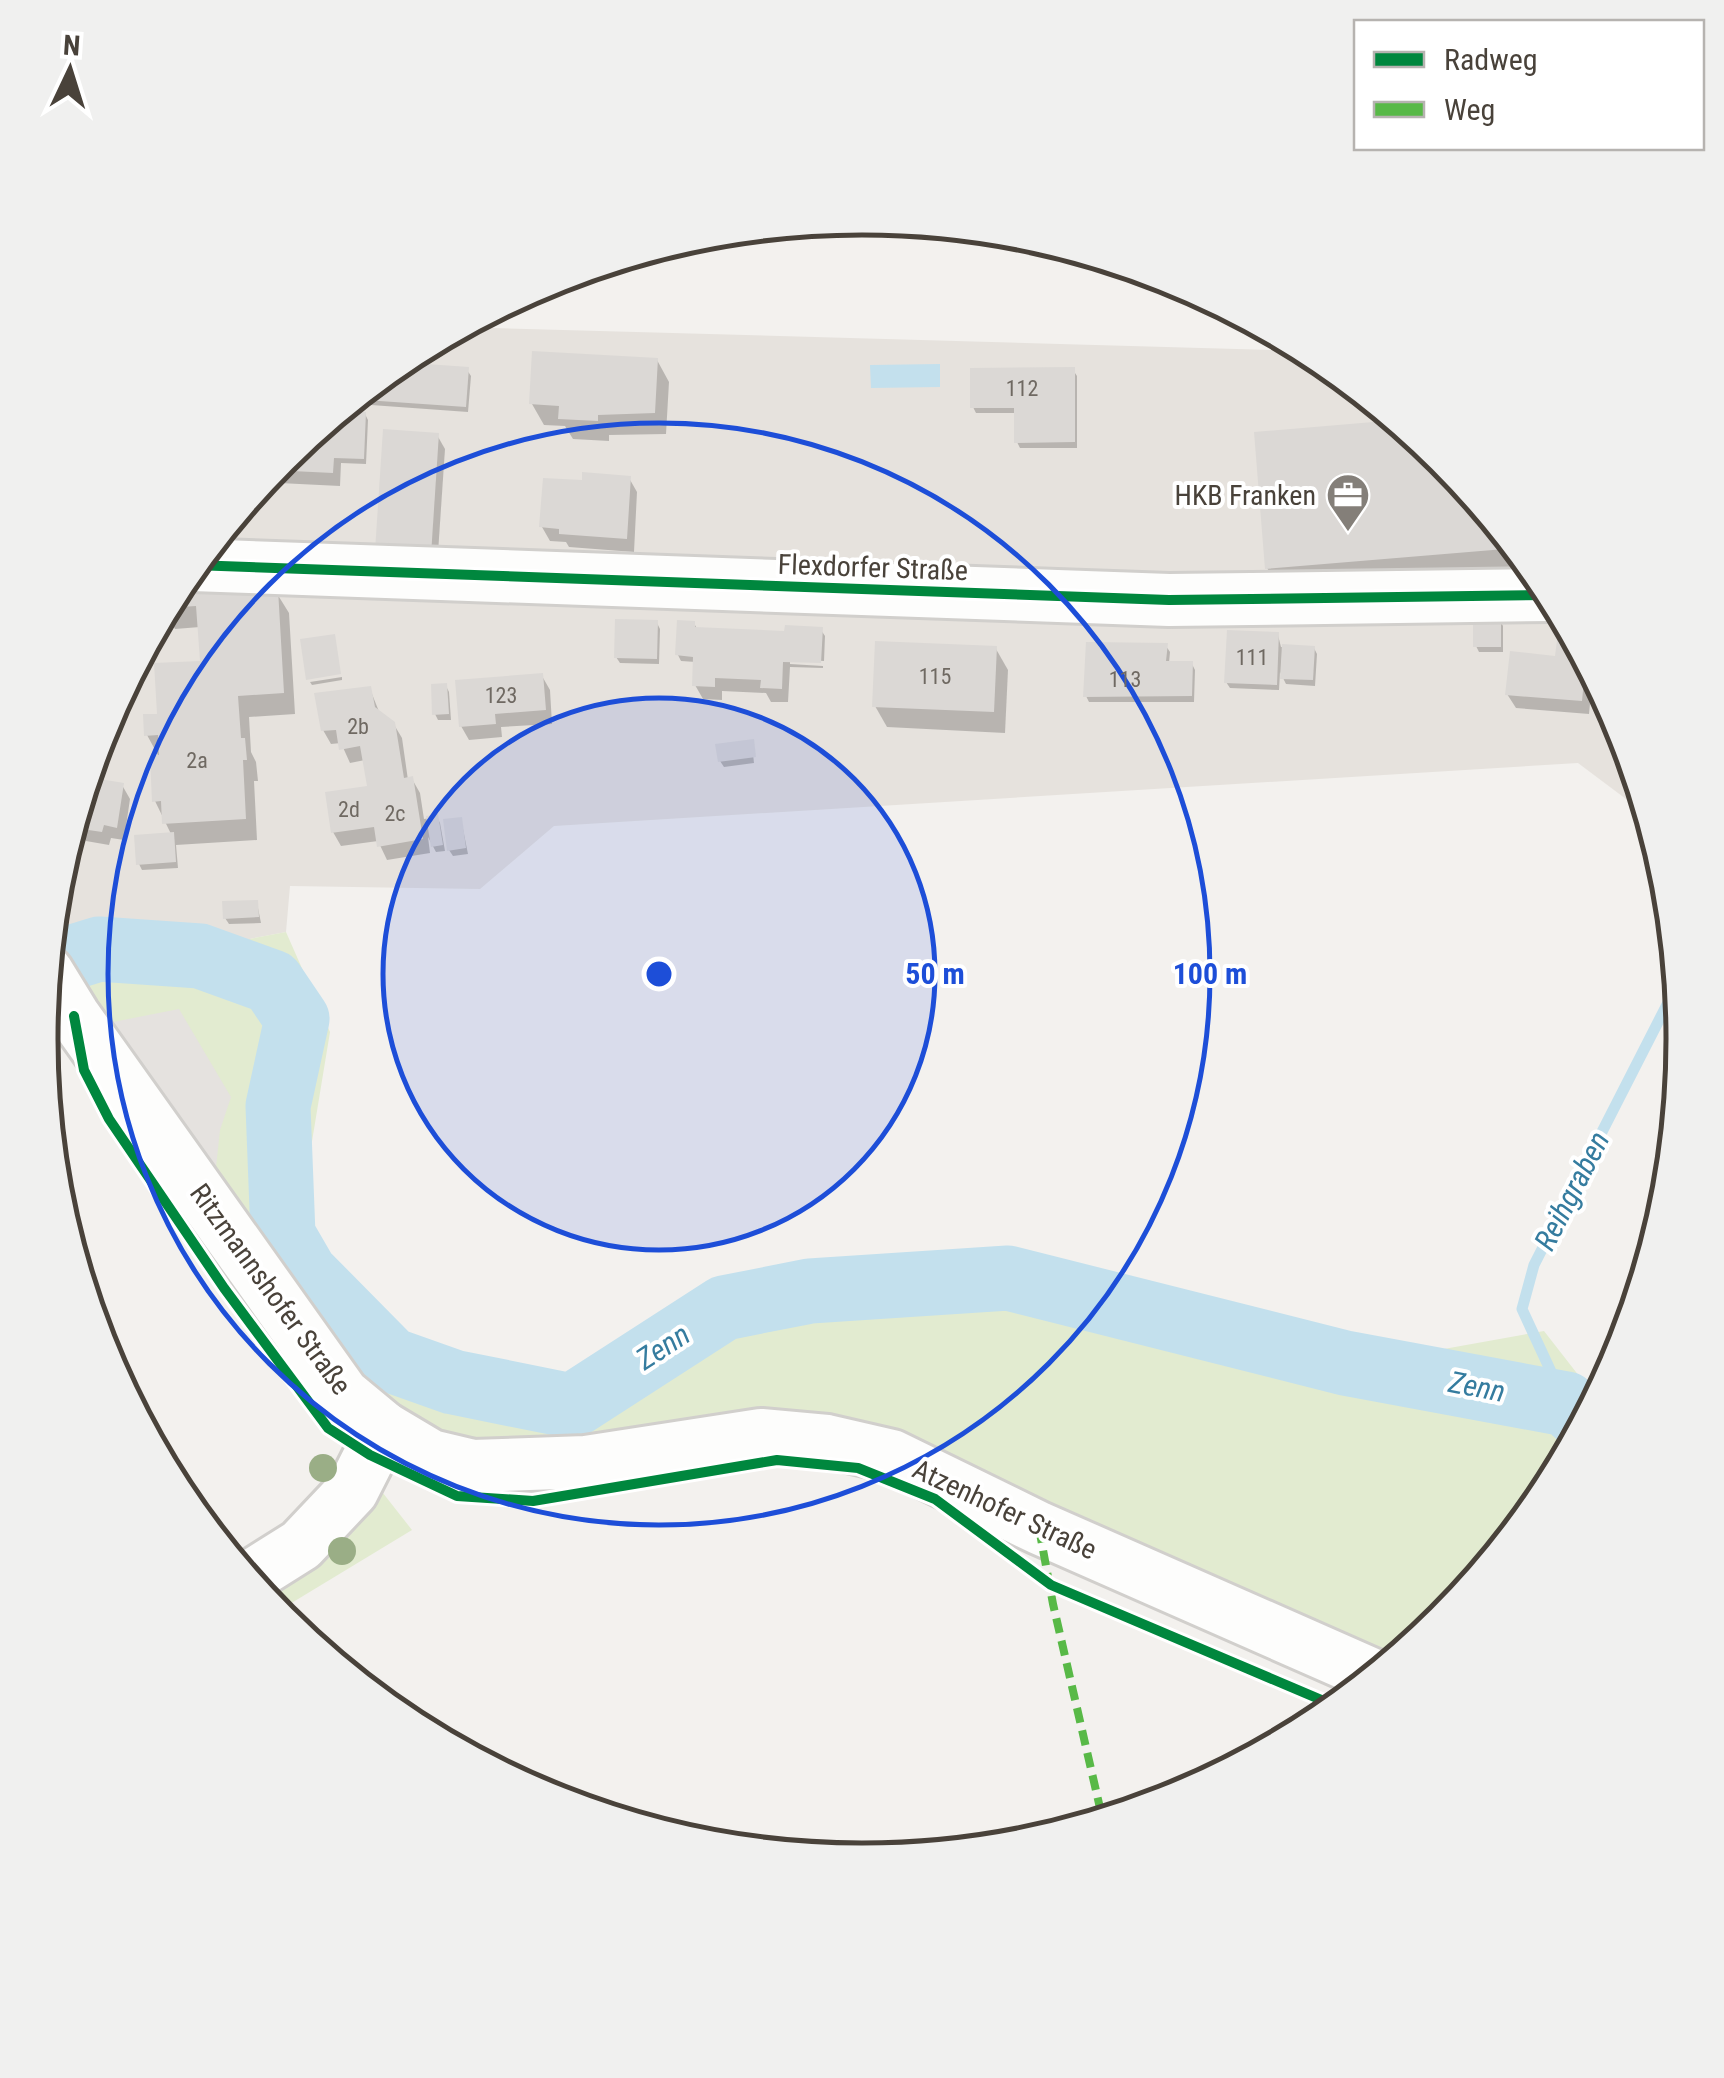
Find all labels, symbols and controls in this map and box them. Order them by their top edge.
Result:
north arrow [20,20,120,120]
legend [1354,20,1704,150]
text: N [62,29,81,63]
text: Radweg [1444,42,1538,77]
text: Weg [1444,92,1495,127]
house number: 112 [1006,376,1038,401]
office icon: HKB Franken [1325,472,1371,533]
place label: HKB Franken [1175,479,1316,512]
street label: Flexdorfer Straße [777,548,969,587]
house number: 111 [1236,645,1268,670]
house number: 115 [919,664,951,689]
house number: 113 [1109,667,1141,692]
house number: 123 [485,683,517,708]
house number: 2b [347,714,369,739]
house number: 2a [186,748,208,773]
house number: 2d [338,797,360,822]
house number: 2c [384,801,406,826]
centre of rings [641,956,677,992]
text: 50 m [905,956,965,991]
text: 100 m [1173,956,1247,991]
water label: Reihgraben [1527,1126,1616,1256]
street label: Ritzmannshofer Straße [183,1178,358,1401]
water label: Zenn [629,1316,696,1377]
water label: Zenn [1445,1364,1508,1409]
street label: Atzenhofer Straße [908,1452,1102,1566]

